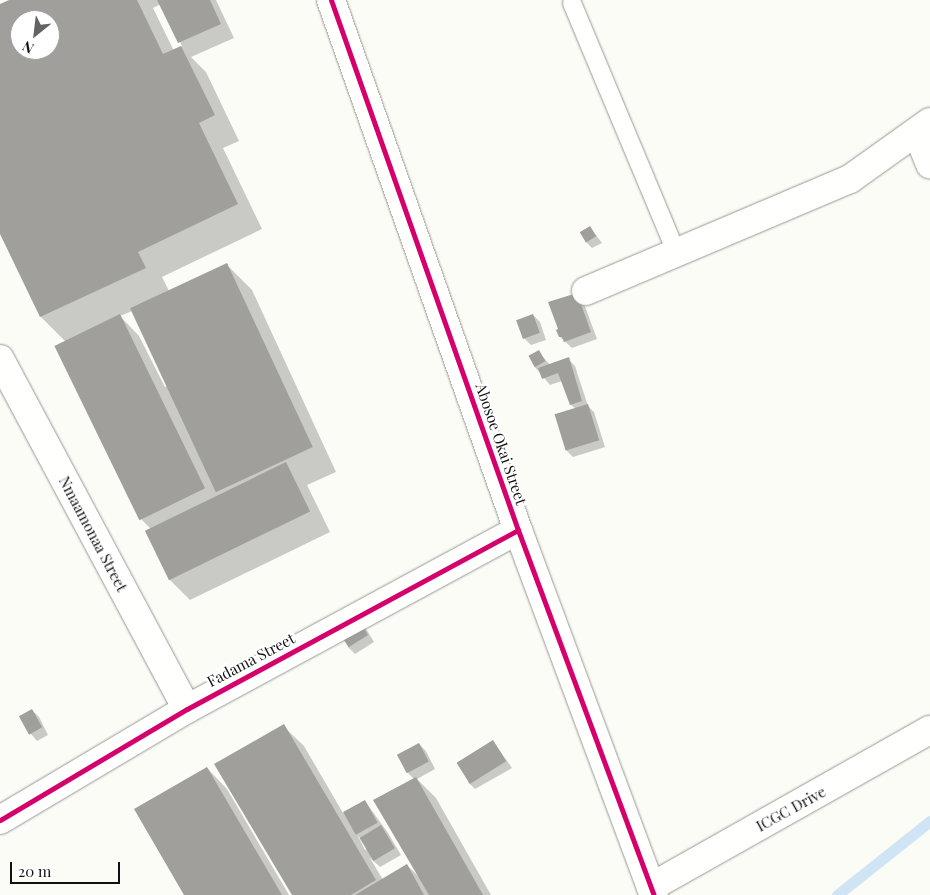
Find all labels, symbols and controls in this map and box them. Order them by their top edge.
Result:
north arrow [10,10,60,60]
text: N [19,37,37,58]
street label: Abosoe Okai Street [472,381,530,507]
street label: Nmaamonaa Street [55,473,131,595]
street label: Fadama Street [204,629,298,691]
street label: ICGC Drive [753,783,829,835]
scale bar [12,852,122,884]
text: 20 m [18,861,51,881]

